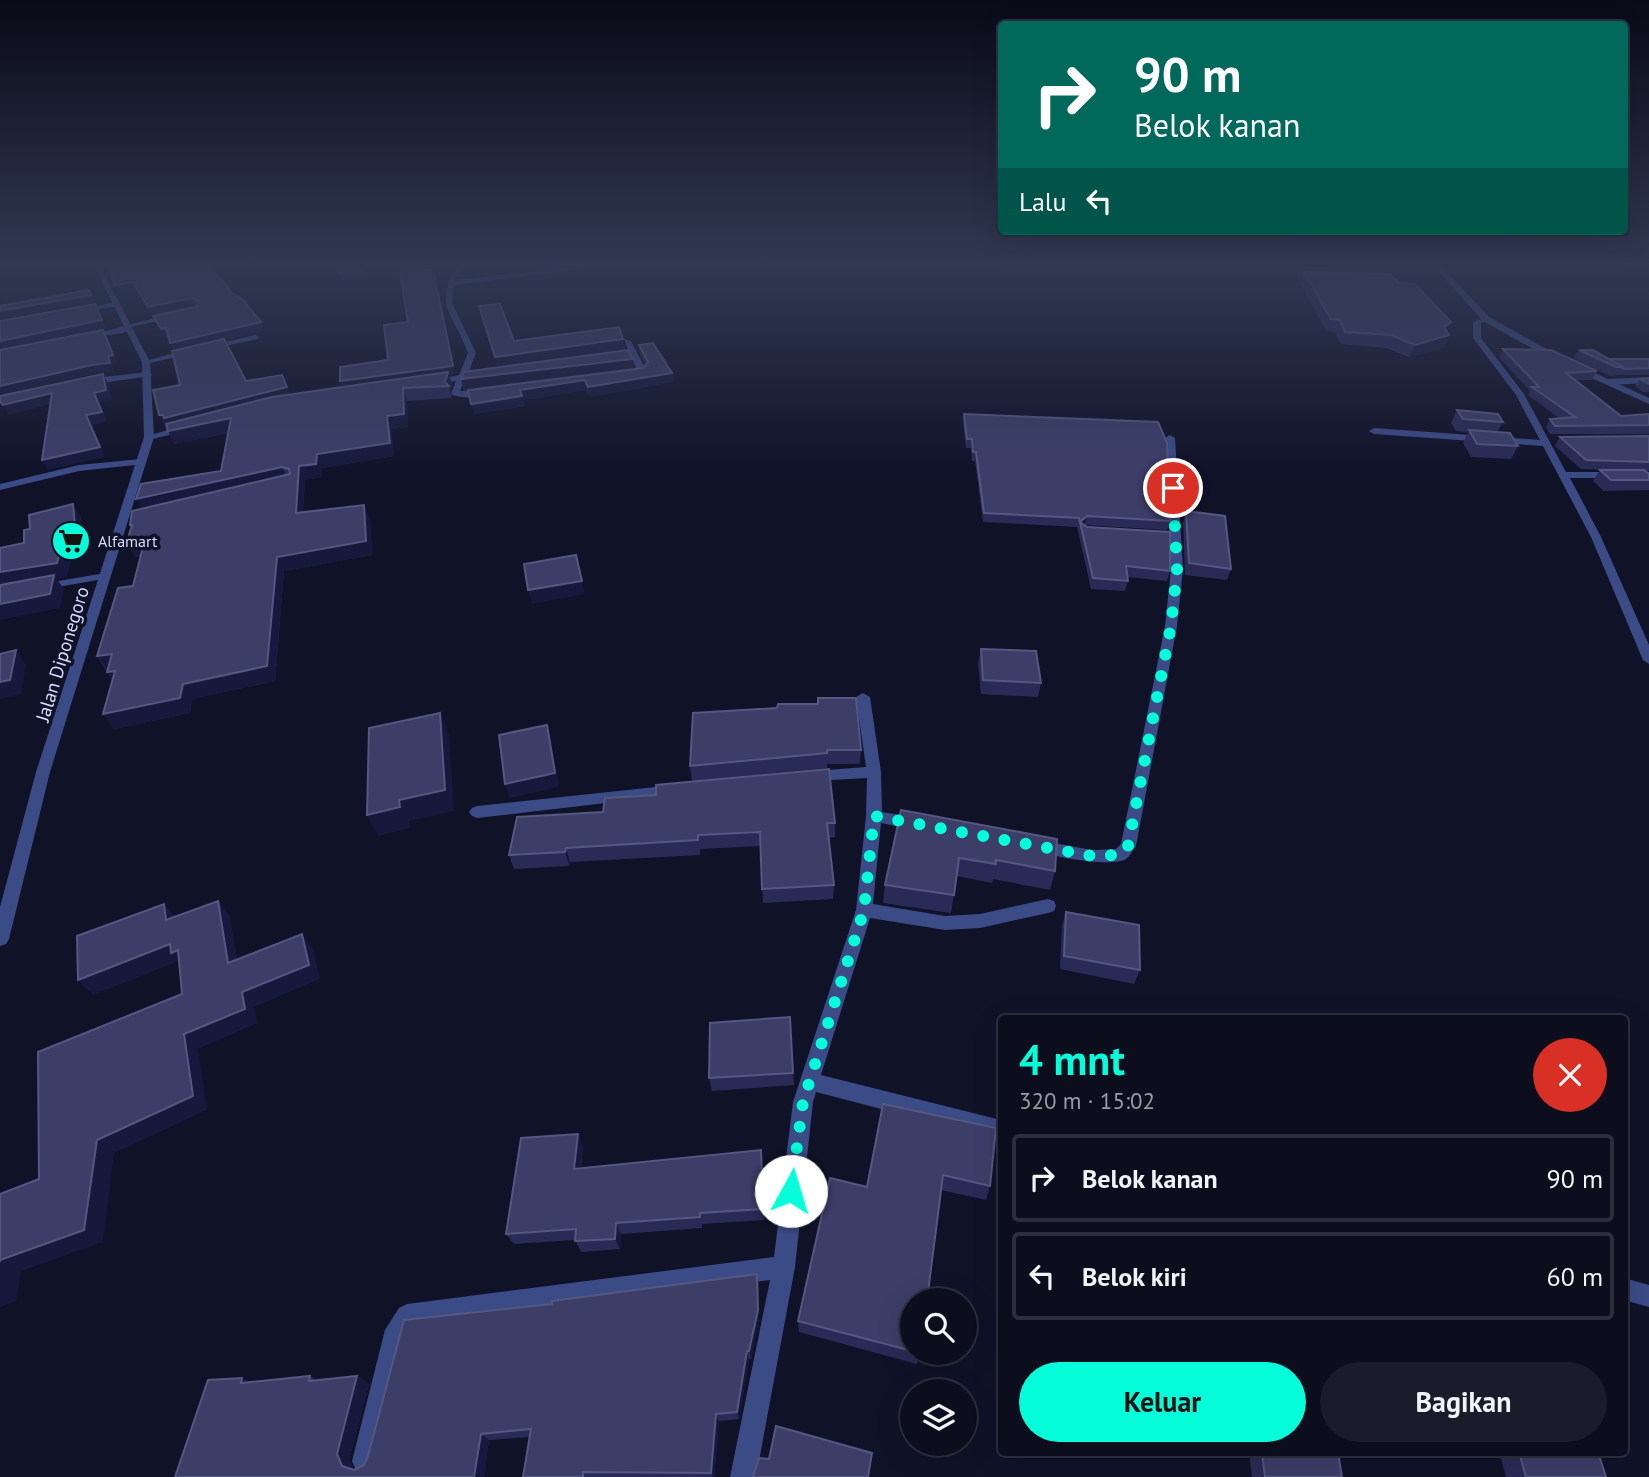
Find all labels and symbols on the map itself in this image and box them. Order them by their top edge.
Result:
pin [1143,458,1203,518]
supermarket icon: Alfamart [50,520,92,562]
place label: Alfamart [98,531,158,551]
street label: Jalan Diponegoro [30,583,94,726]
position arrow [754,1154,828,1228]

